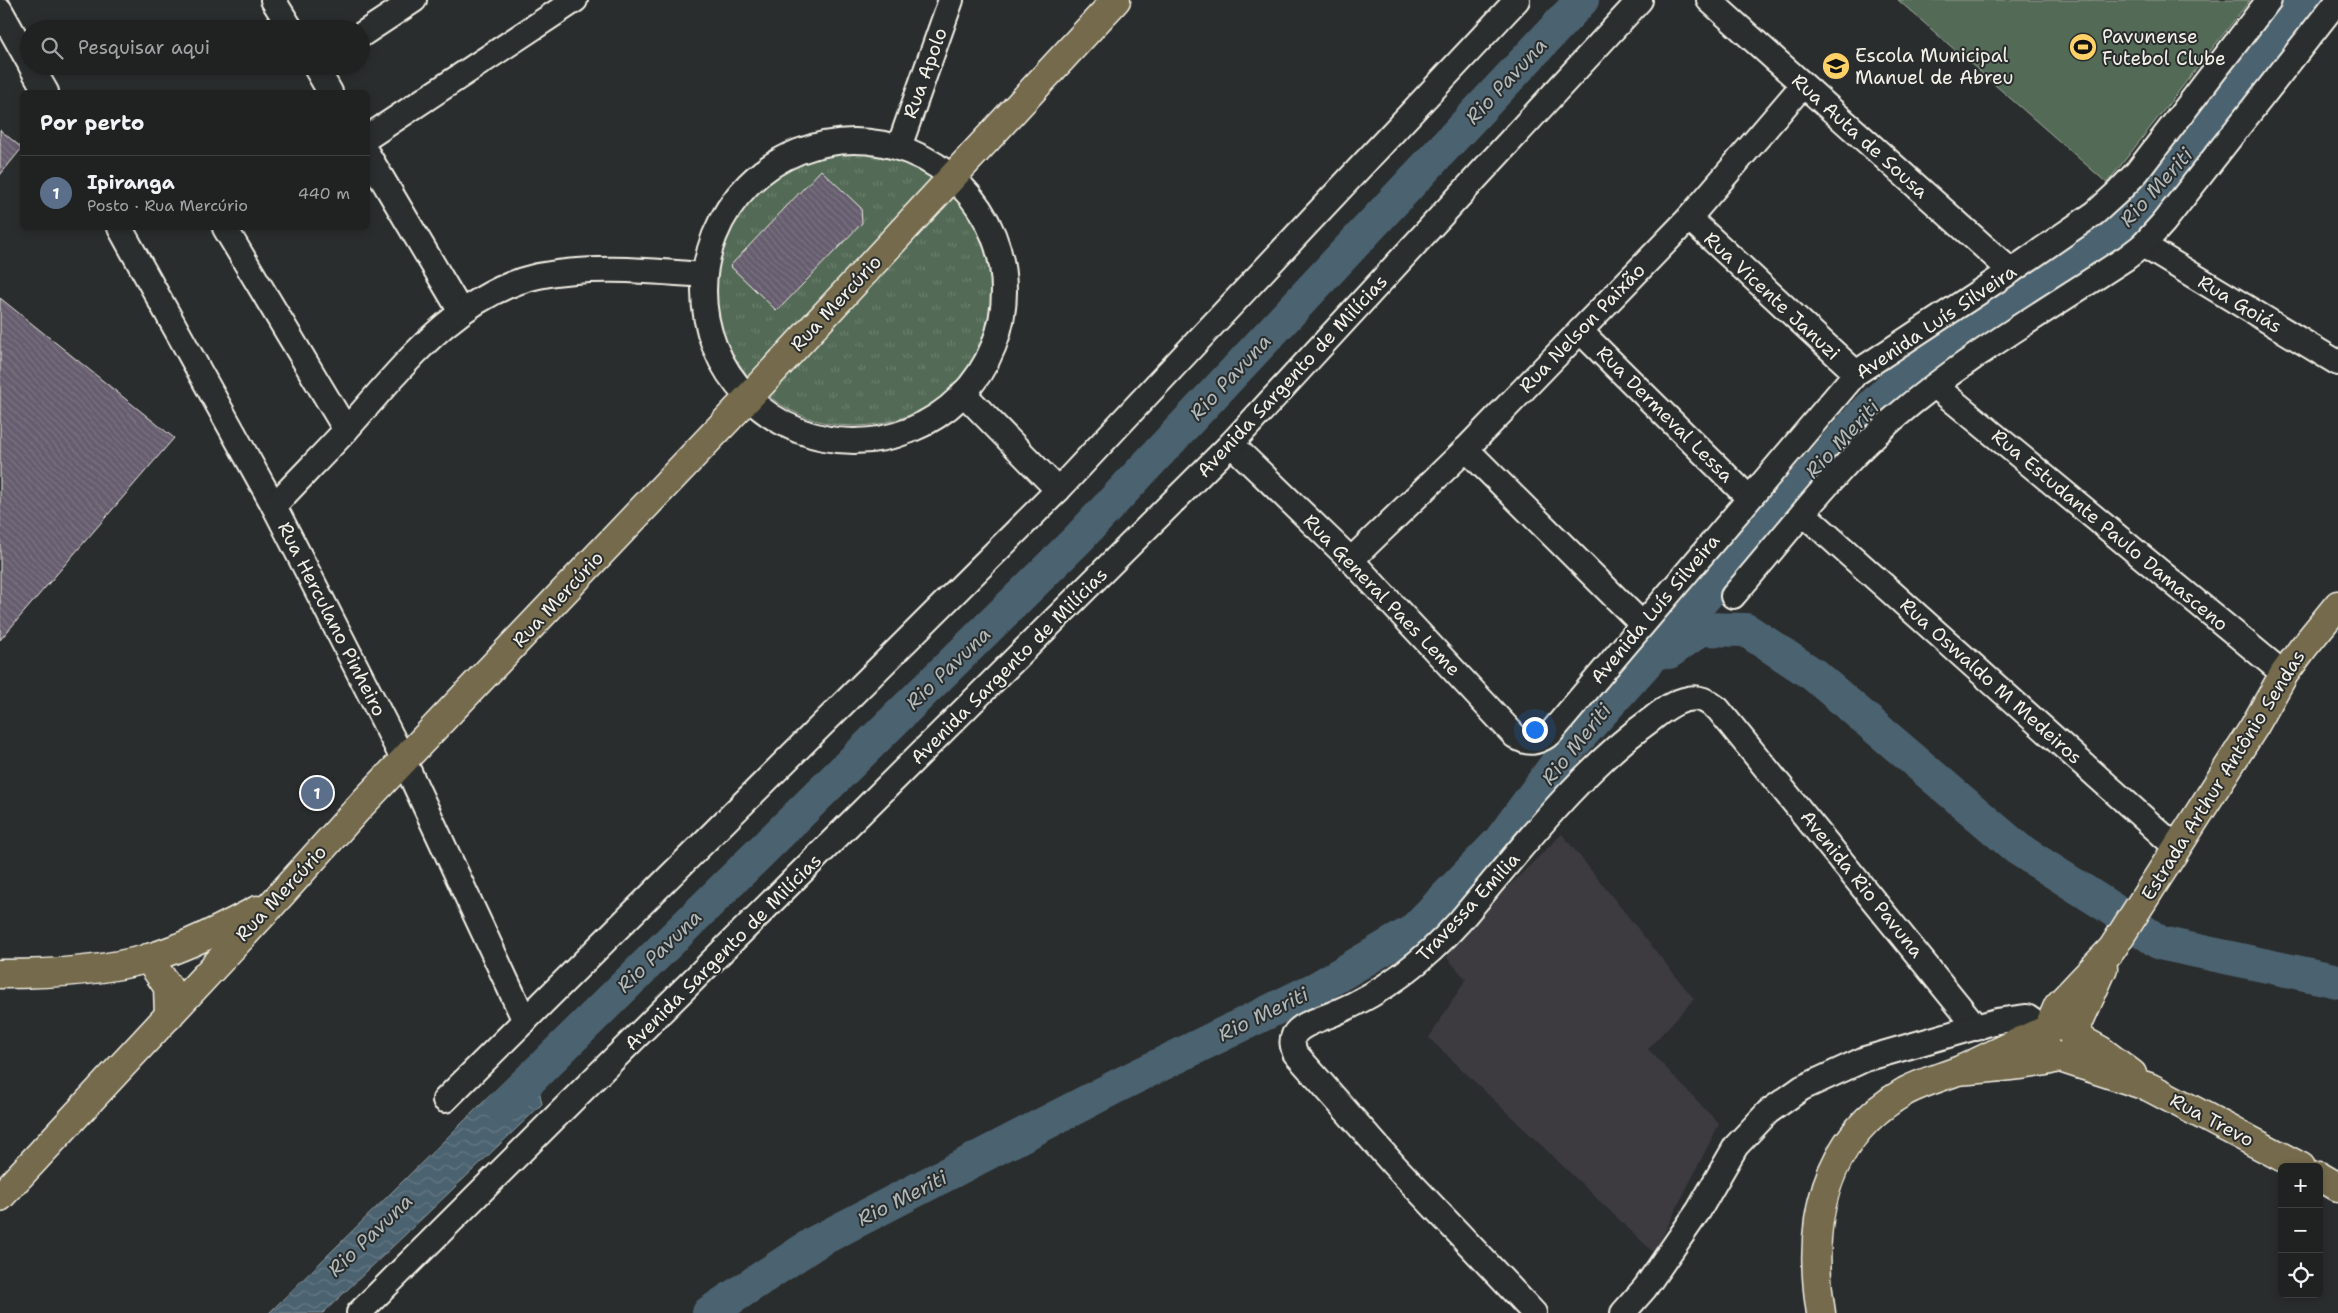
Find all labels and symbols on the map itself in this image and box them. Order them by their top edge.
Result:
street label: Rua Apolo [897,24,953,122]
place label: Pavunense Futebol Clube [2102,24,2226,71]
water label: Rio Pavuna [1459,32,1553,130]
sports icon: Pavunense Futebol Clube [2068,32,2098,62]
place label: Escola Municipal Manuel de Abreu [1855,43,2013,90]
school or university icon: Escola Municipal Manuel de Abreu [1821,51,1851,81]
street label: Rua Auta de Sousa [1787,68,1934,204]
water label: Rio Meriti [2114,142,2199,232]
street label: Rua Vicente Januzi [1699,226,1845,366]
street label: Rua Mercúrio [785,250,887,356]
street label: Rua Nelson Paixão [1514,258,1650,398]
street label: Avenida Luís Silveira [1851,259,2021,385]
street label: Avenida Sargento de Milícias [1191,269,1393,483]
street label: Rua Goiás [2193,269,2287,339]
water label: Rio Pavuna [1183,328,1277,426]
street label: Rua Dermeval Lessa [1591,340,1739,488]
water label: Rio Meriti [1799,394,1885,484]
street label: Rua Estudante Paulo Damasceno [1986,423,2234,637]
street label: Rua General Paes Leme [1298,509,1466,681]
street label: Rua Herculano Pinheiro [272,518,392,720]
street label: Avenida Luís Silveira [1585,529,1725,689]
street label: Rua Mercúrio [507,546,609,652]
street label: Avenida Sargento de Milícias [905,562,1113,770]
street label: Rua Oswaldo M Medeiros [1895,592,2087,770]
water label: Rio Pavuna [900,621,996,715]
street label: Estrada Arthur Antônio Sendas [2135,645,2311,905]
water label: Rio Meriti [1535,698,1617,790]
your location [1522,717,1548,743]
pin: 1 [301,774,333,812]
street label: Avenida Rio Pavuna [1795,805,1929,963]
street label: Rua Mercúrio [230,840,332,946]
street label: Travessa Emilia [1411,847,1525,967]
street label: Avenida Sargento de Milícias [619,848,827,1056]
water label: Rio Pavuna [611,904,707,998]
water label: Rio Meriti [1213,981,1313,1047]
street label: Rua Trevo [2166,1087,2258,1153]
water label: Rio Meriti [853,1164,952,1232]
water label: Rio Pavuna [322,1188,418,1282]

